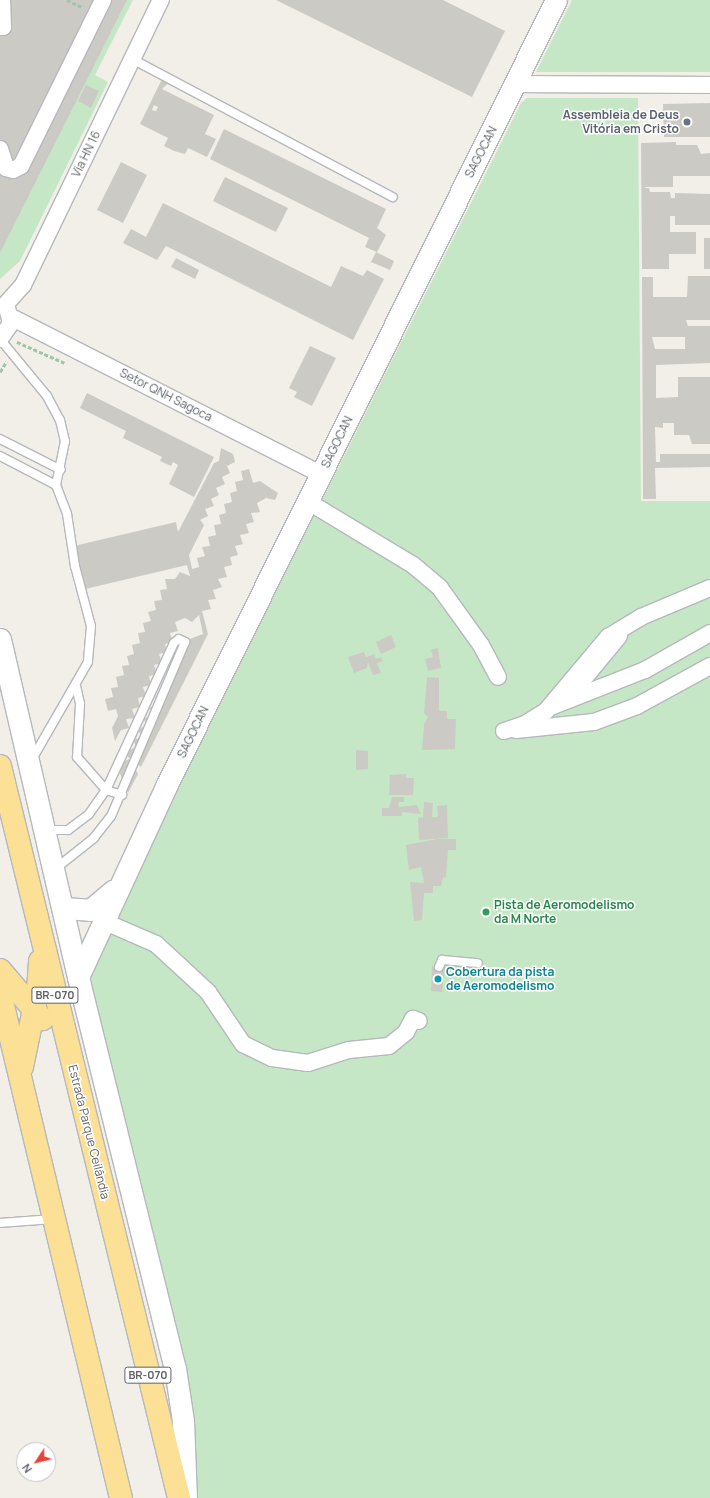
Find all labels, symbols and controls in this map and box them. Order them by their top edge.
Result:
place label: Assembleia de Deus Vitória em Cristo [563,108,679,136]
marker: Assembleia de Deus Vitória em Cristo [682,117,692,127]
street label: SAGOCAN [462,124,500,180]
street label: Via HN 16 [69,128,103,180]
street label: Setor QNH Sagoca [117,365,215,425]
street label: SAGOCAN [318,414,356,470]
street label: SAGOCAN [174,704,212,760]
place label: Pista de Aeromodelismo da M Norte [494,898,634,926]
marker: Pista de Aeromodelismo da M Norte [481,907,491,917]
place label: Cobertura da pista de Aeromodelismo [446,965,554,993]
marker: Cobertura da pista de Aeromodelismo [433,974,443,984]
road number: BR-070 [31,986,79,1004]
street label: Estrada Parque Ceilândia [65,1063,113,1201]
road number: BR-070 [124,1366,172,1384]
north arrow [16,1442,56,1482]
text: N [18,1461,35,1476]

